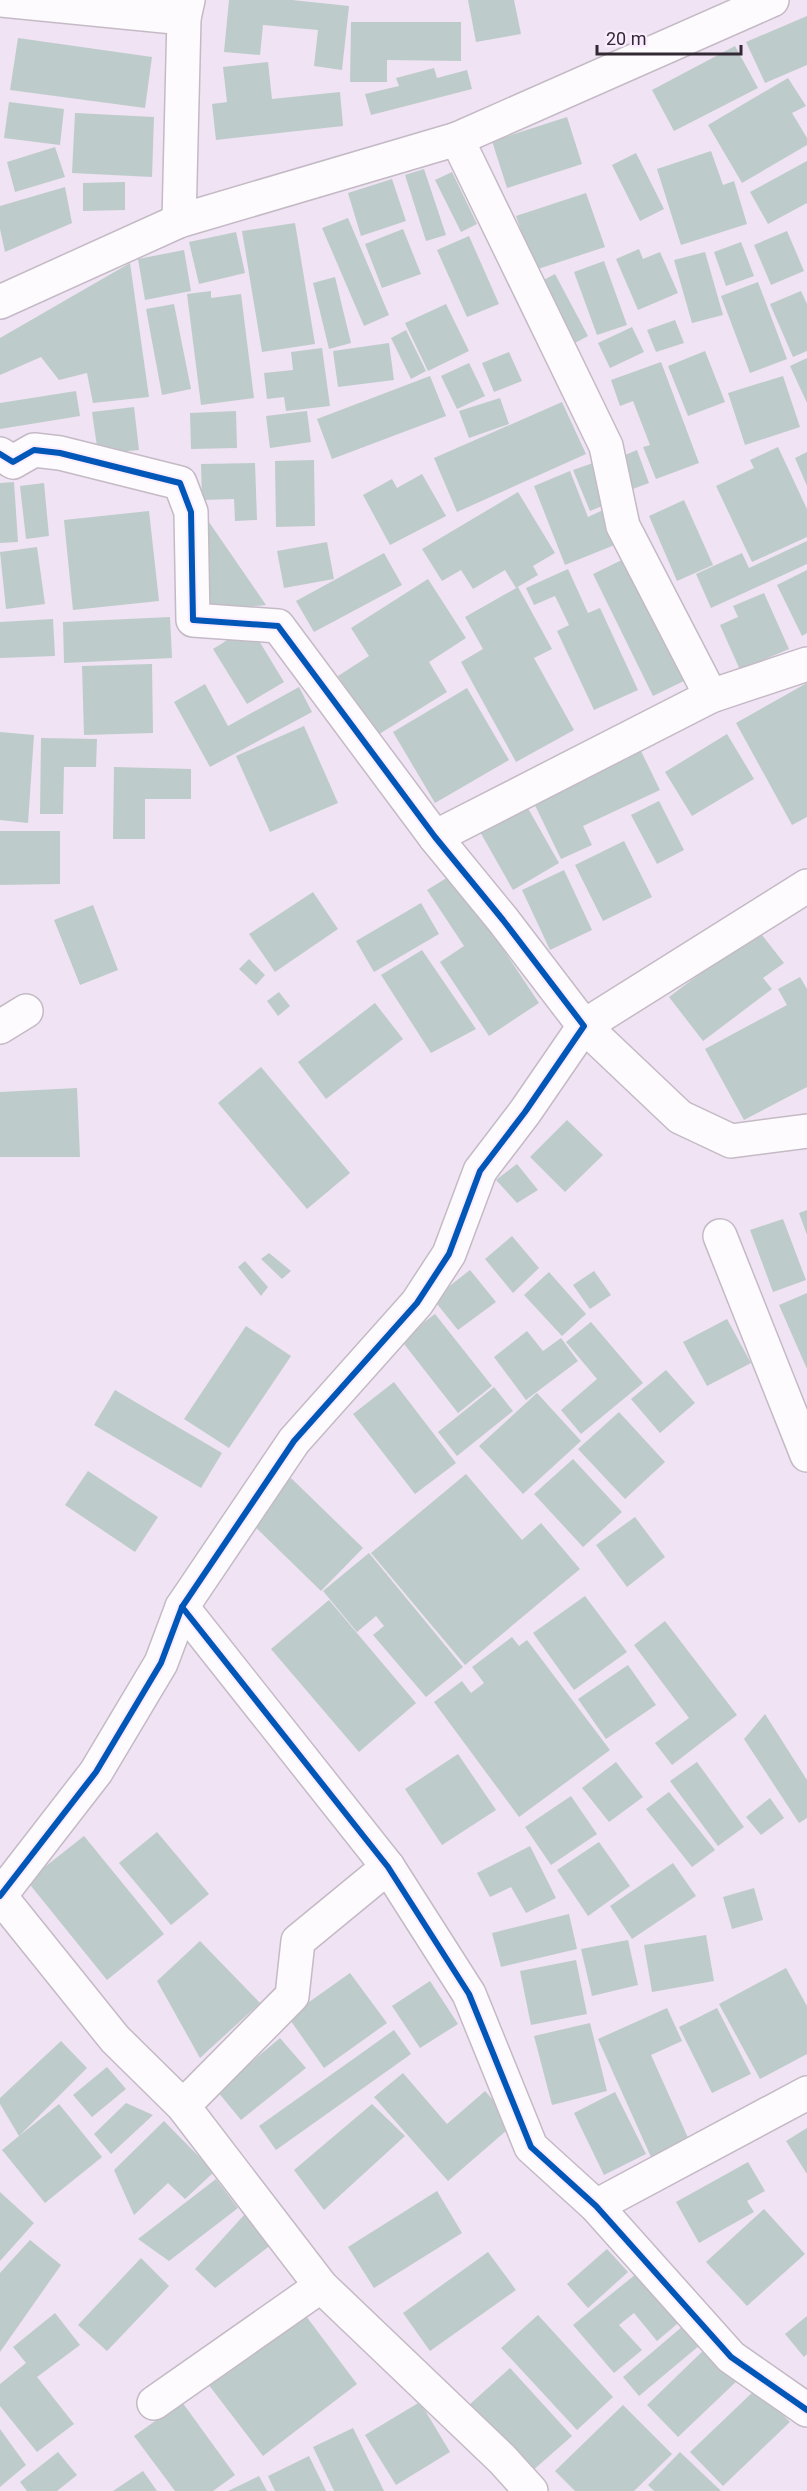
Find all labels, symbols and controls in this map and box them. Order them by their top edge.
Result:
scale bar [597,18,741,56]
text: 20 m [606,28,646,49]

